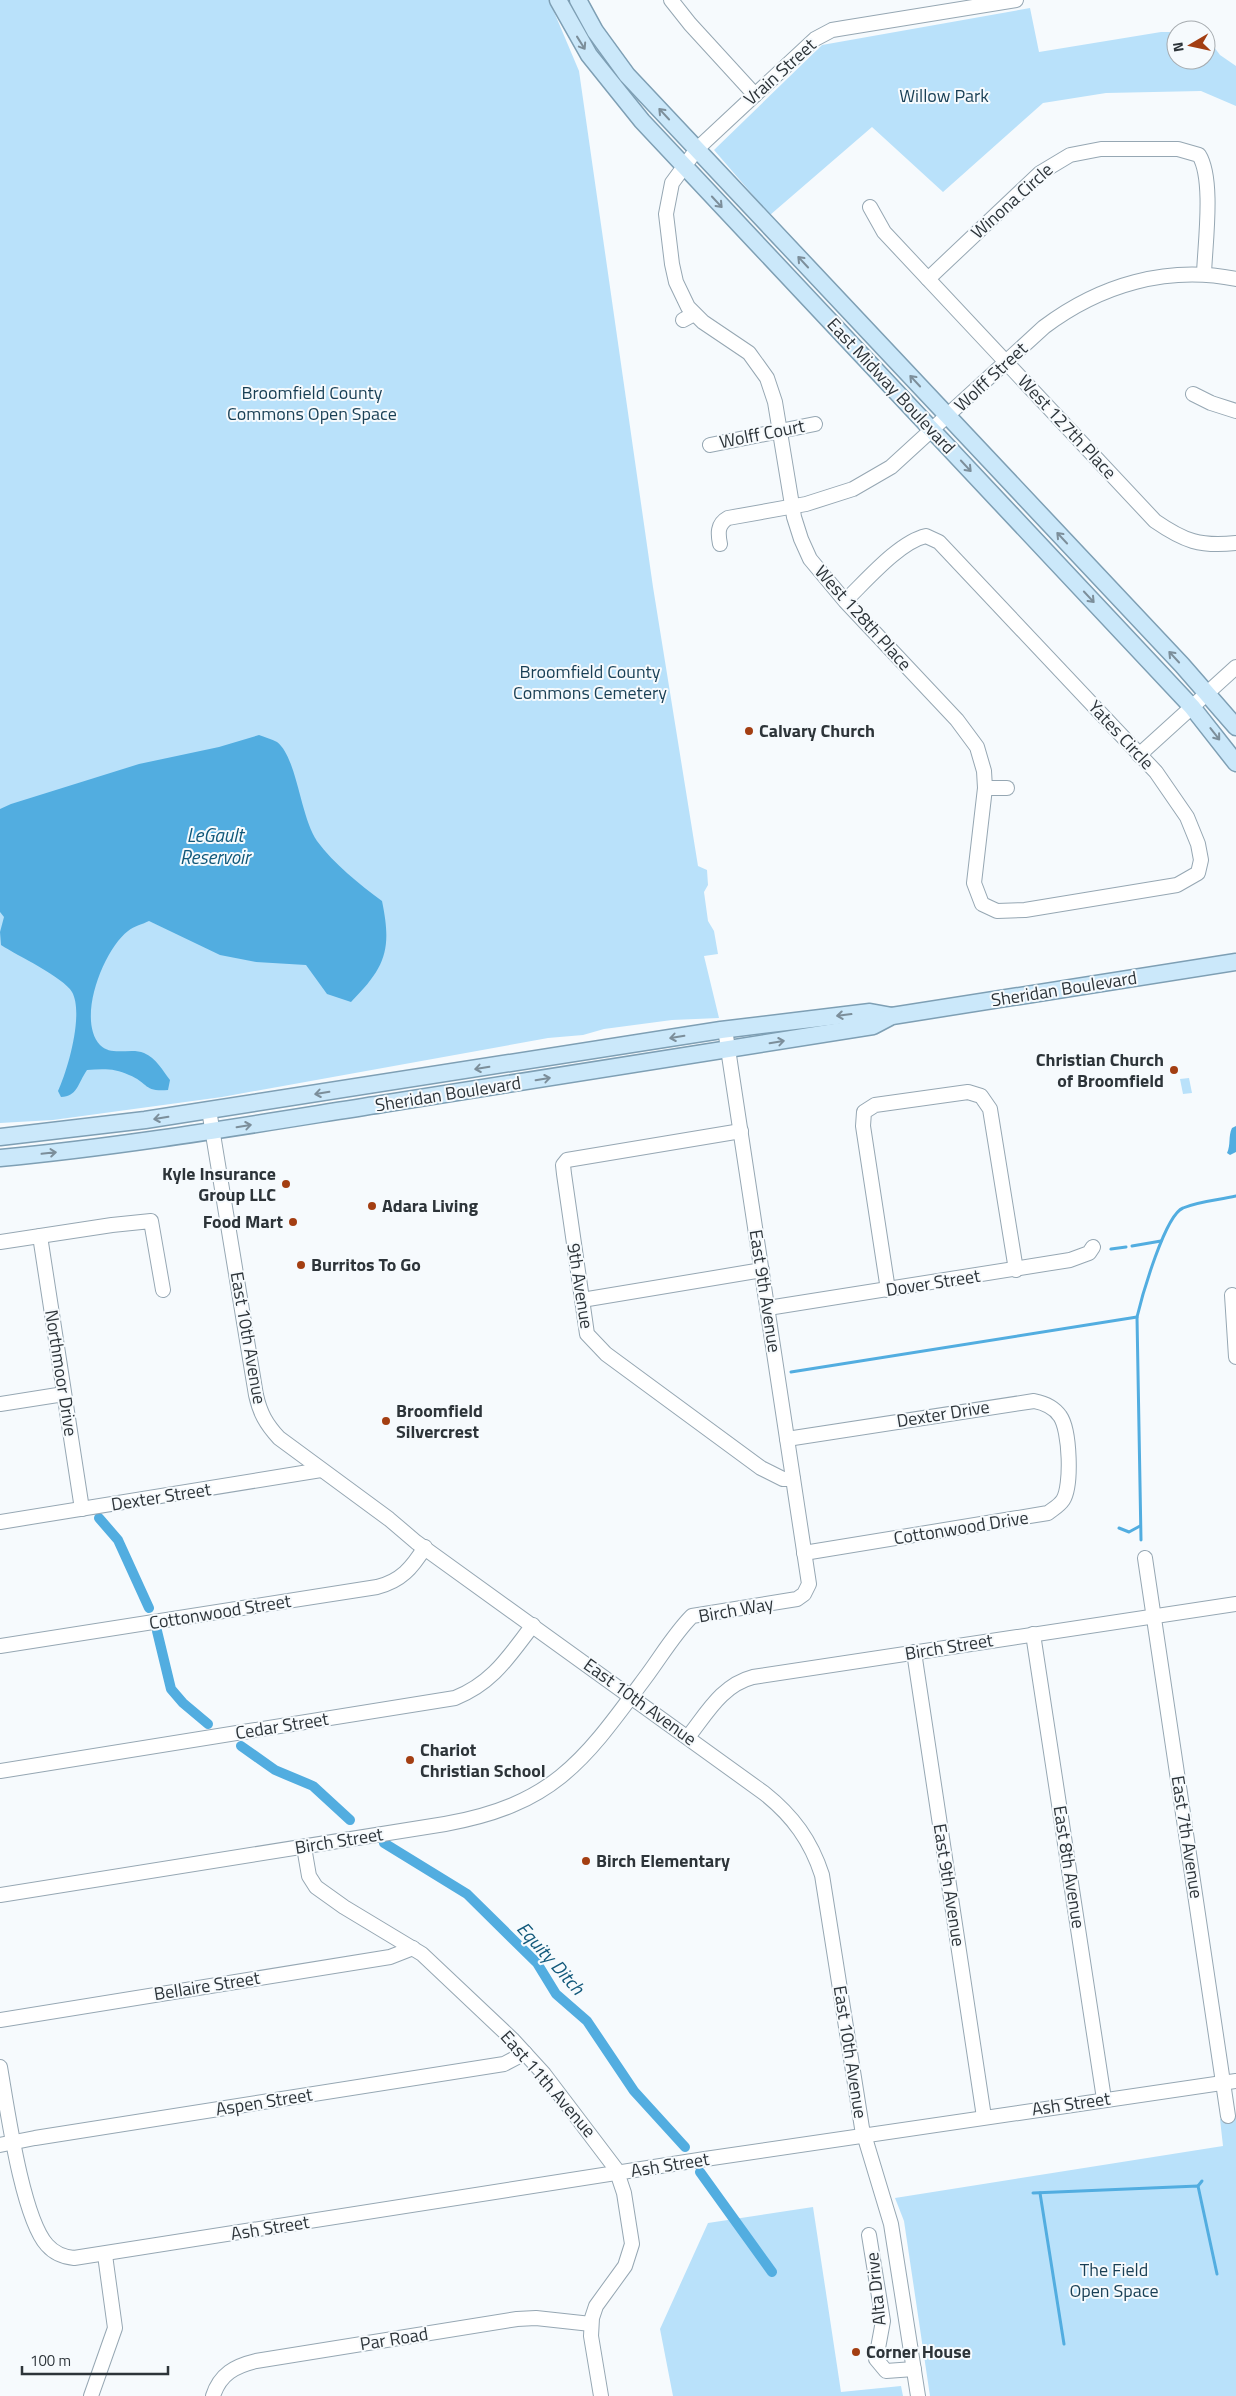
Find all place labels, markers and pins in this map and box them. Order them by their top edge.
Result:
place label: Calvary Church [759,717,875,744]
marker: Calvary Church [743,725,755,737]
place label: Christian Church of Broomfield [1036,1046,1164,1094]
marker: Christian Church of Broomfield [1168,1064,1180,1076]
place label: Kyle Insurance Group LLC [162,1160,276,1208]
marker: Kyle Insurance Group LLC [280,1178,292,1190]
place label: Adara Living [382,1192,478,1219]
marker: Adara Living [366,1200,378,1212]
place label: Food Mart [203,1208,283,1235]
marker: Food Mart [287,1216,299,1228]
place label: Burritos To Go [311,1251,421,1278]
marker: Burritos To Go [295,1259,307,1271]
place label: Broomfield Silvercrest [396,1397,483,1445]
marker: Broomfield Silvercrest [380,1415,392,1427]
place label: Chariot Christian School [420,1736,546,1784]
marker: Chariot Christian School [404,1754,416,1766]
place label: Birch Elementary [596,1847,730,1874]
marker: Birch Elementary [580,1855,592,1867]
place label: Corner House [866,2338,971,2365]
marker: Corner House [850,2346,862,2358]

